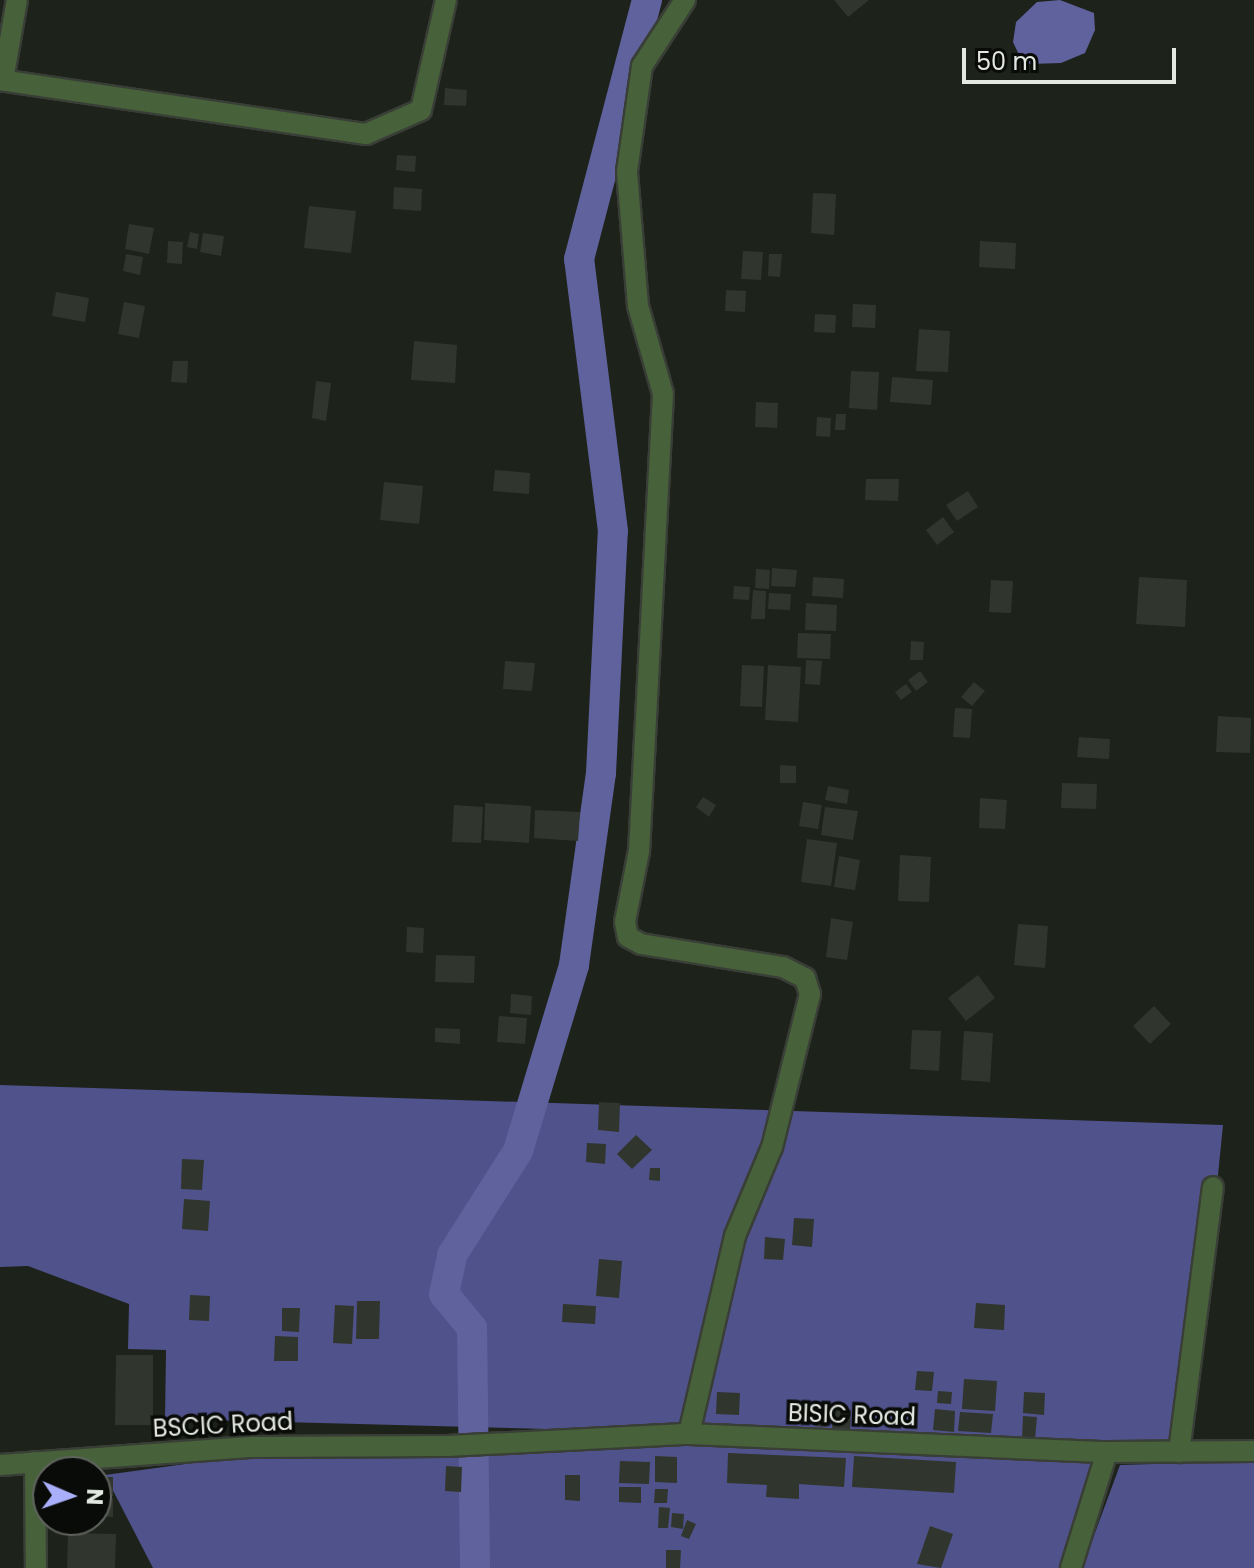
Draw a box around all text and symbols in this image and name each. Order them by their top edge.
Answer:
scale bar [966,32,1180,82]
text: 50 m [976,45,1037,78]
street label: BISIC Road [788,1398,916,1432]
street label: BSCIC Road [152,1407,294,1443]
north arrow [32,1456,112,1536]
text: N [79,1488,110,1506]

